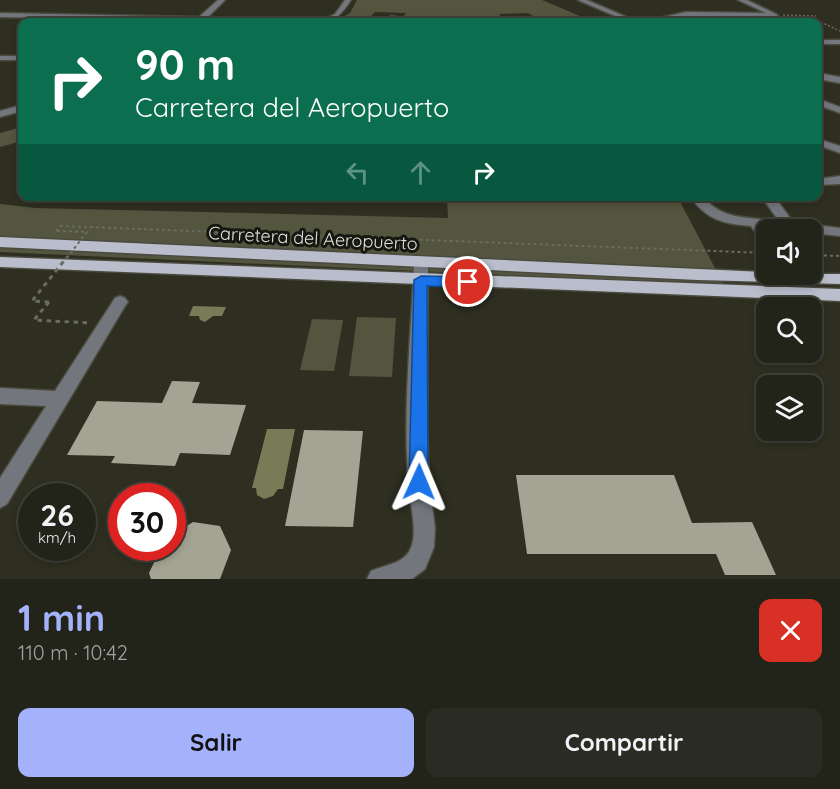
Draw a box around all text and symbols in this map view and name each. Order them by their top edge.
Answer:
text: 90 m [135,38,235,91]
icon: right [36,42,114,120]
text: Carretera del Aeropuerto [135,90,449,124]
icon: left [341,156,374,189]
icon: ahead [404,156,437,189]
icon: right [467,156,500,189]
map controls [756,219,822,441]
button: sound [756,219,822,285]
street label: Carretera del Aeropuerto [208,221,418,255]
pin [442,256,493,307]
icon: arrive [451,265,484,298]
button: search [756,297,822,363]
button: layers [756,375,822,441]
position arrow [387,450,451,514]
speed limit sign: 30 [108,483,186,561]
text: 26 [40,496,74,534]
text: km/h [38,528,76,547]
text: 1 min [18,595,105,640]
button: close [759,599,822,662]
text: 110 m · 10:42 [18,640,128,665]
button: Salir [18,708,414,777]
button: Compartir [426,708,822,777]

